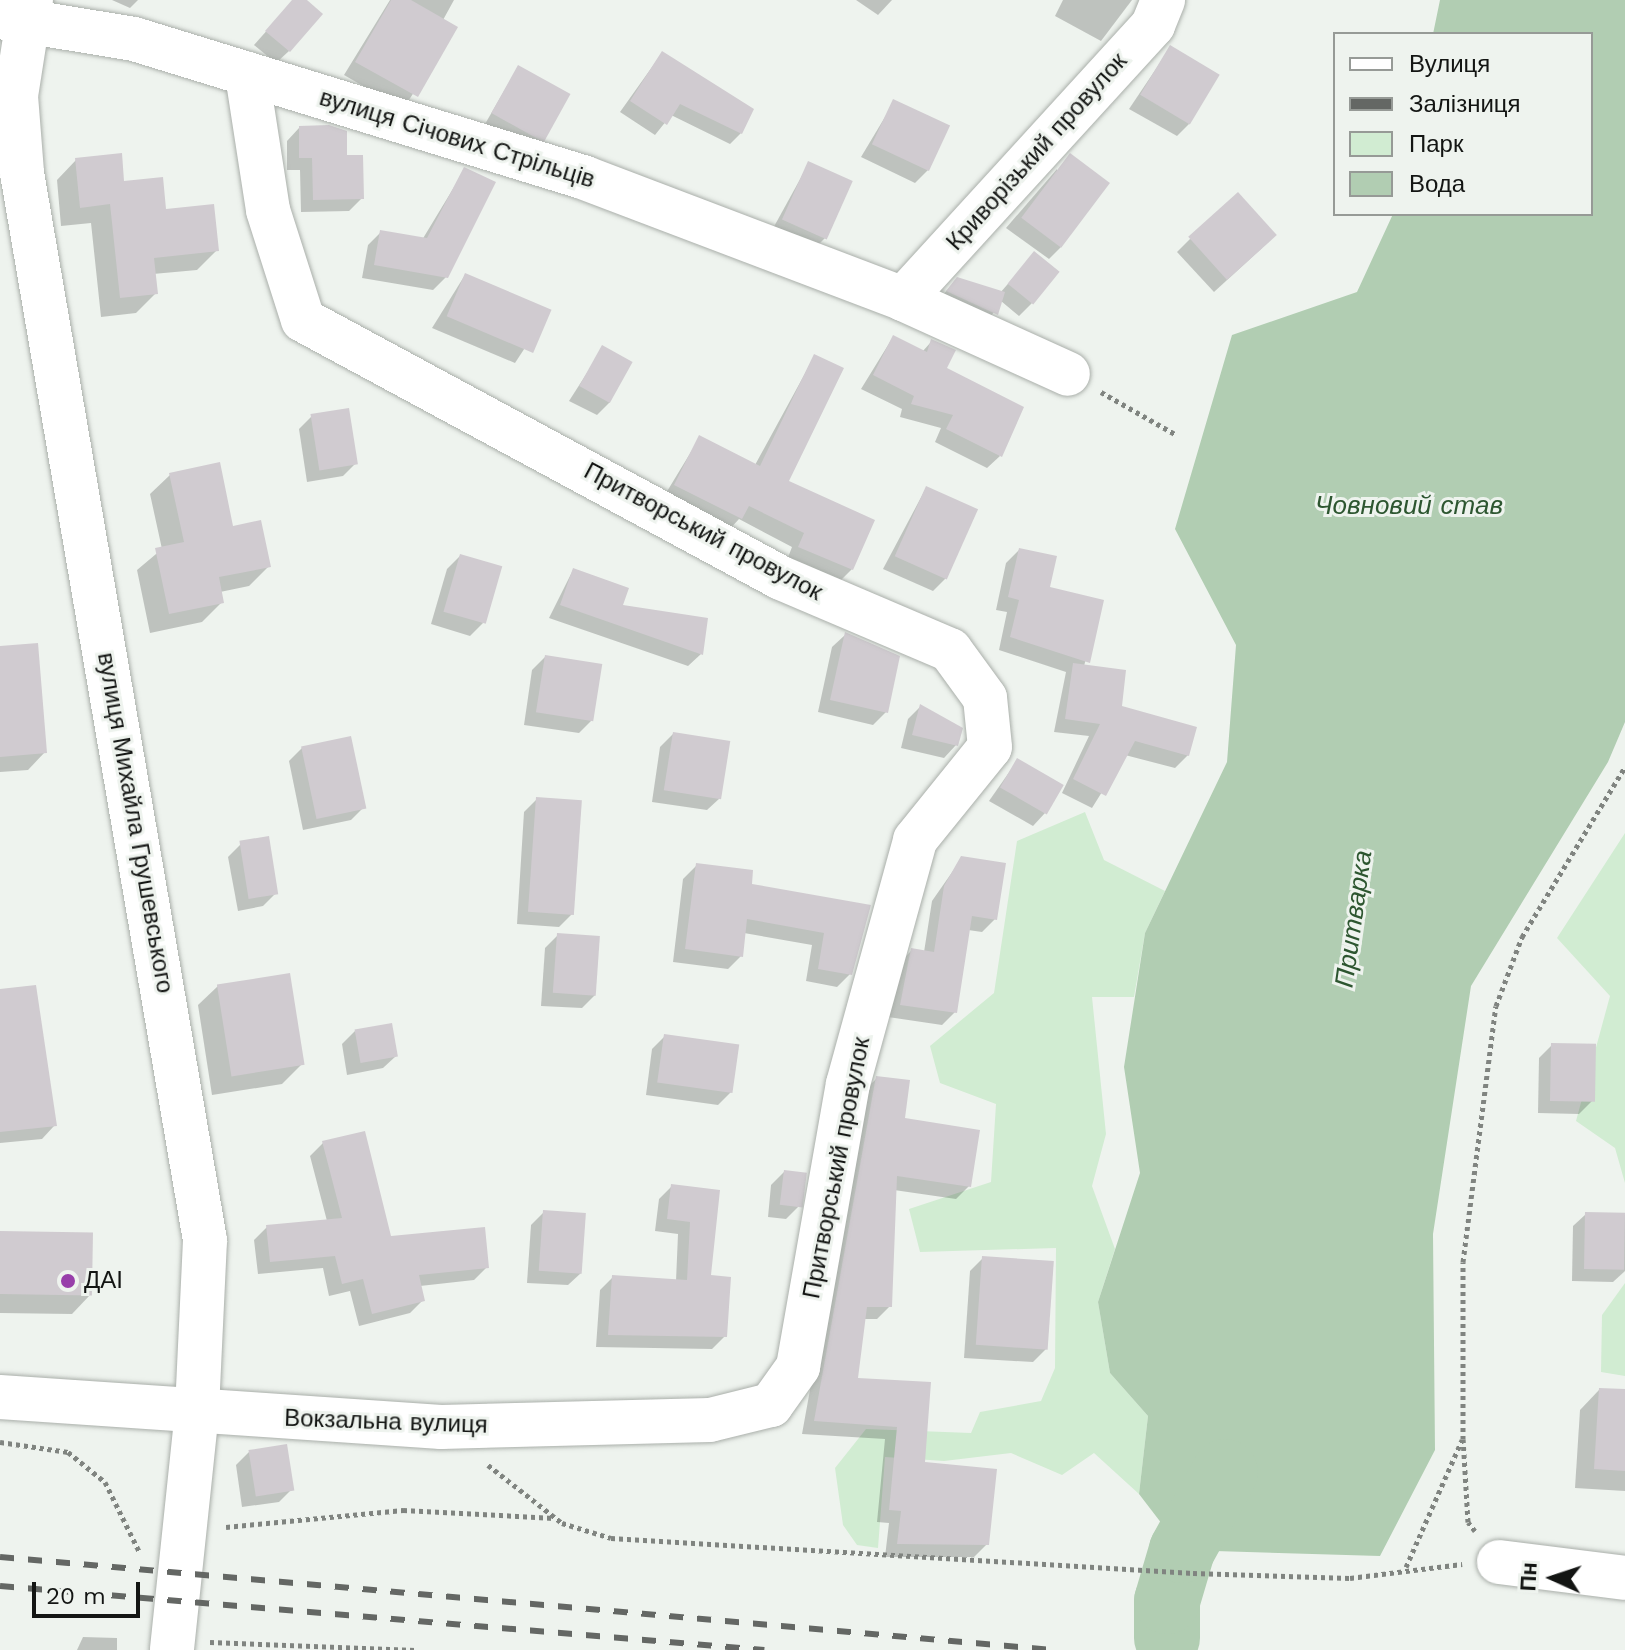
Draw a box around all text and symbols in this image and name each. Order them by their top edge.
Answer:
legend [1333,32,1593,216]
street label: Криворізький провулок [941,47,1133,257]
text: Вулиця [1409,50,1490,78]
street label: вулиця Січових Стрільців [316,83,598,195]
text: Залізниця [1409,90,1521,118]
text: Парк [1409,130,1463,158]
text: Вода [1409,170,1465,198]
street label: Притворський провулок [579,457,827,607]
water label: Човновий став [1315,490,1503,522]
street label: вулиця Михайла Грушевського [91,650,179,996]
water label: Притварка [1329,848,1379,990]
street label: Притворський провулок [798,1035,876,1301]
place label: ДАІ [84,1267,123,1295]
marker: ДАІ [59,1272,77,1290]
street label: Вокзальна вулиця [284,1404,488,1440]
north arrow [1513,1538,1593,1618]
text: Пн [1515,1562,1542,1592]
scale bar [36,1566,144,1616]
text: 20 m [46,1582,106,1610]

